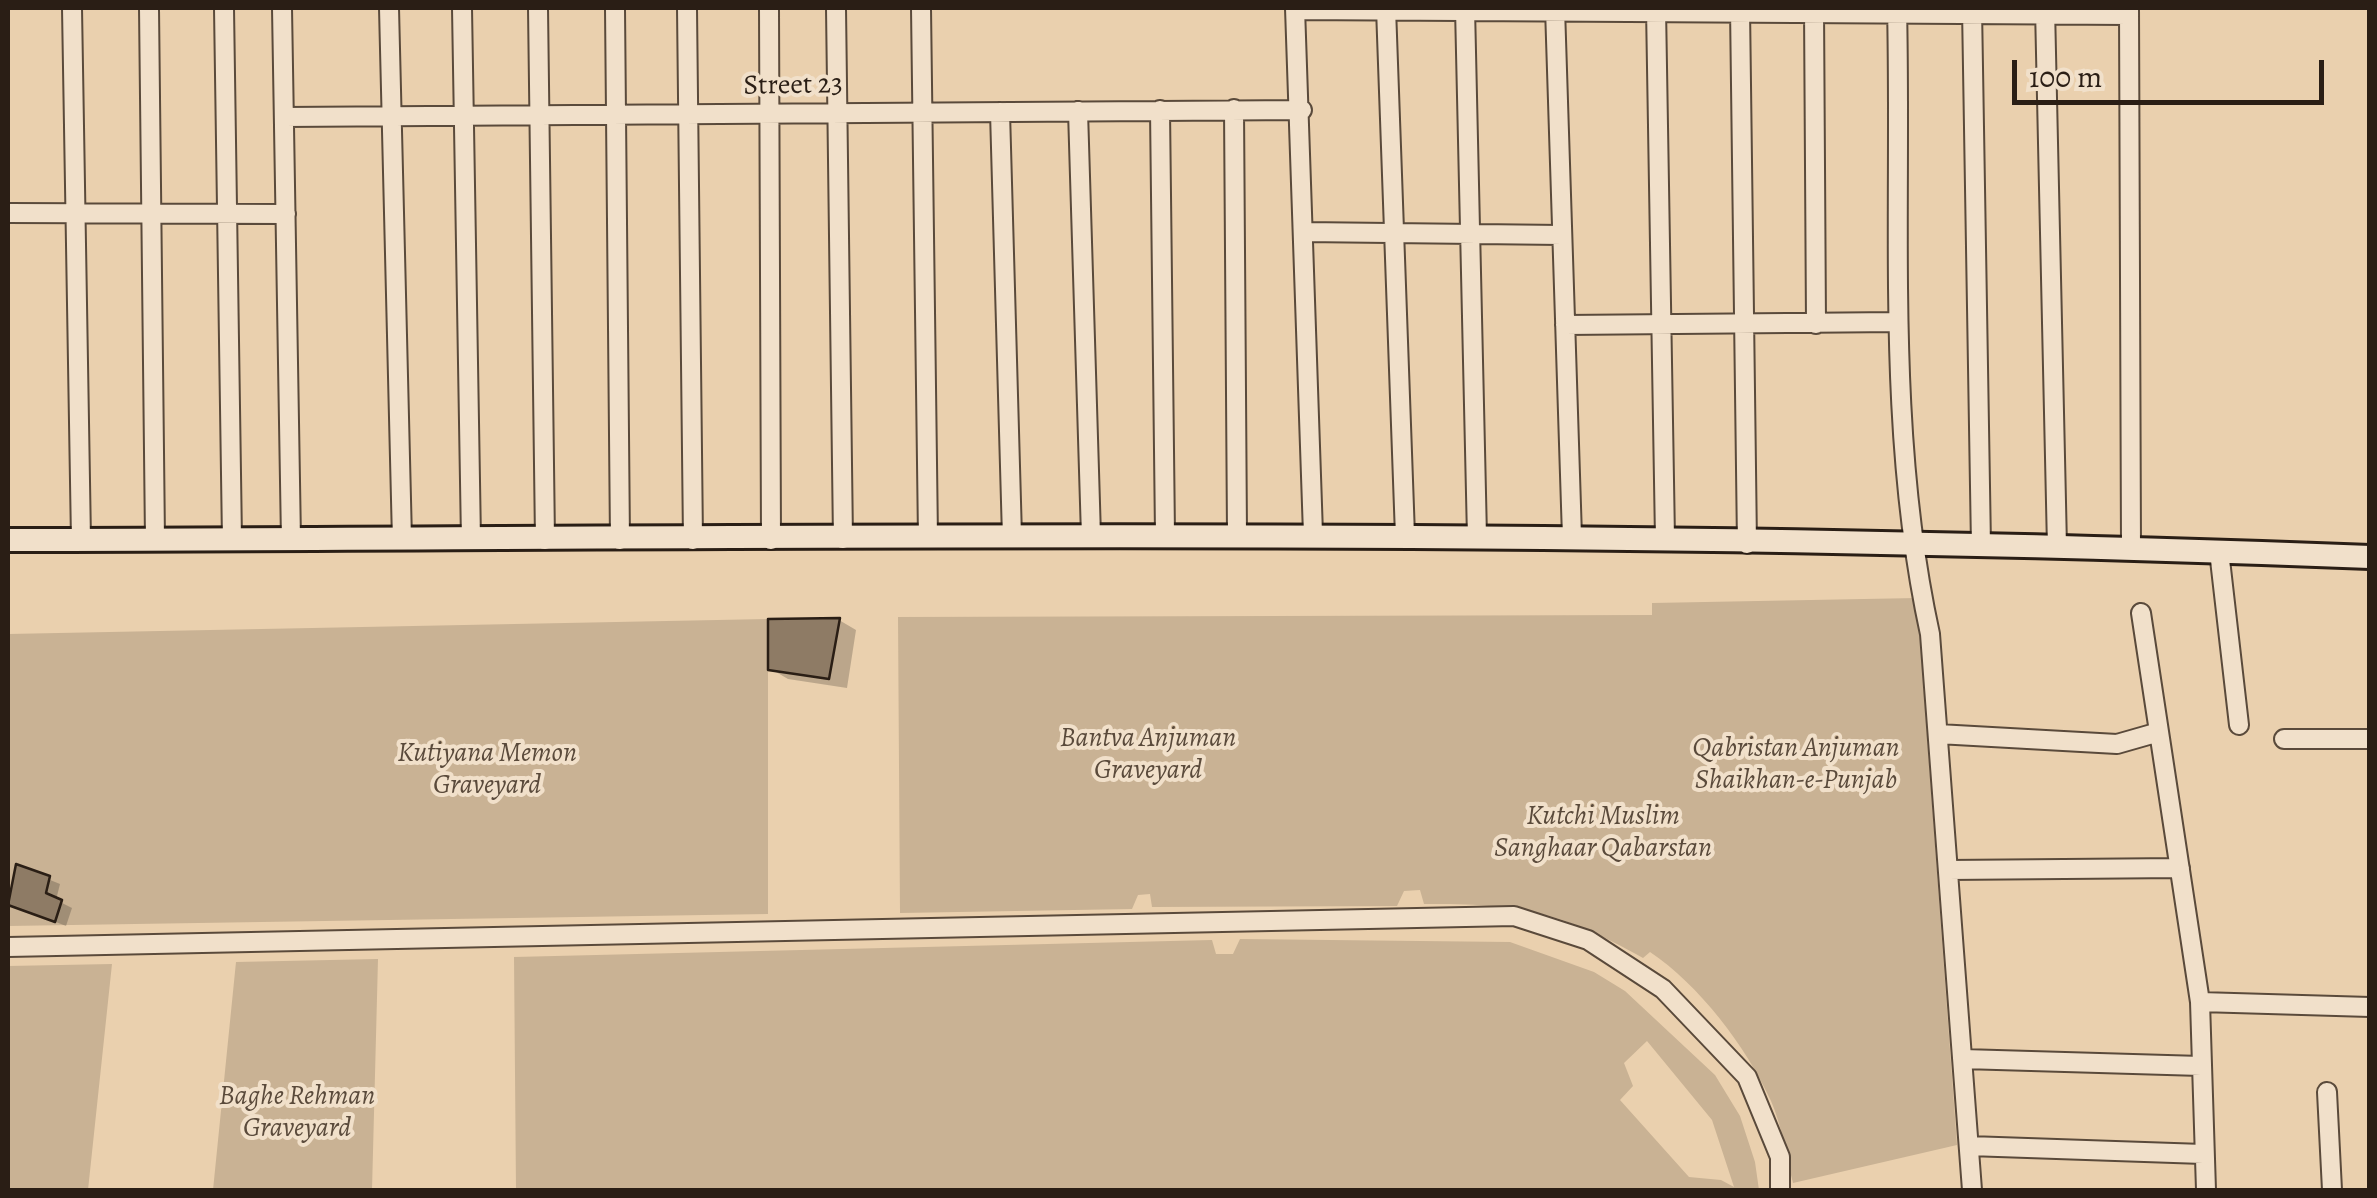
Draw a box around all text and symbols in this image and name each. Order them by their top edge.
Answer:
scale bar [2017,40,2330,102]
text: 100 m [2029,57,2102,97]
street label: Street 23 [743,68,843,104]
park label: Bantva Anjuman Graveyard [1060,722,1236,788]
park label: Qabristan Anjuman Shaikhan-e-Punjab [1693,732,1899,798]
park label: Kutiyana Memon Graveyard [397,737,577,803]
park label: Kutchi Muslim Sanghaar Qabarstan [1494,800,1712,866]
park label: Baghe Rehman Graveyard [219,1080,375,1146]

